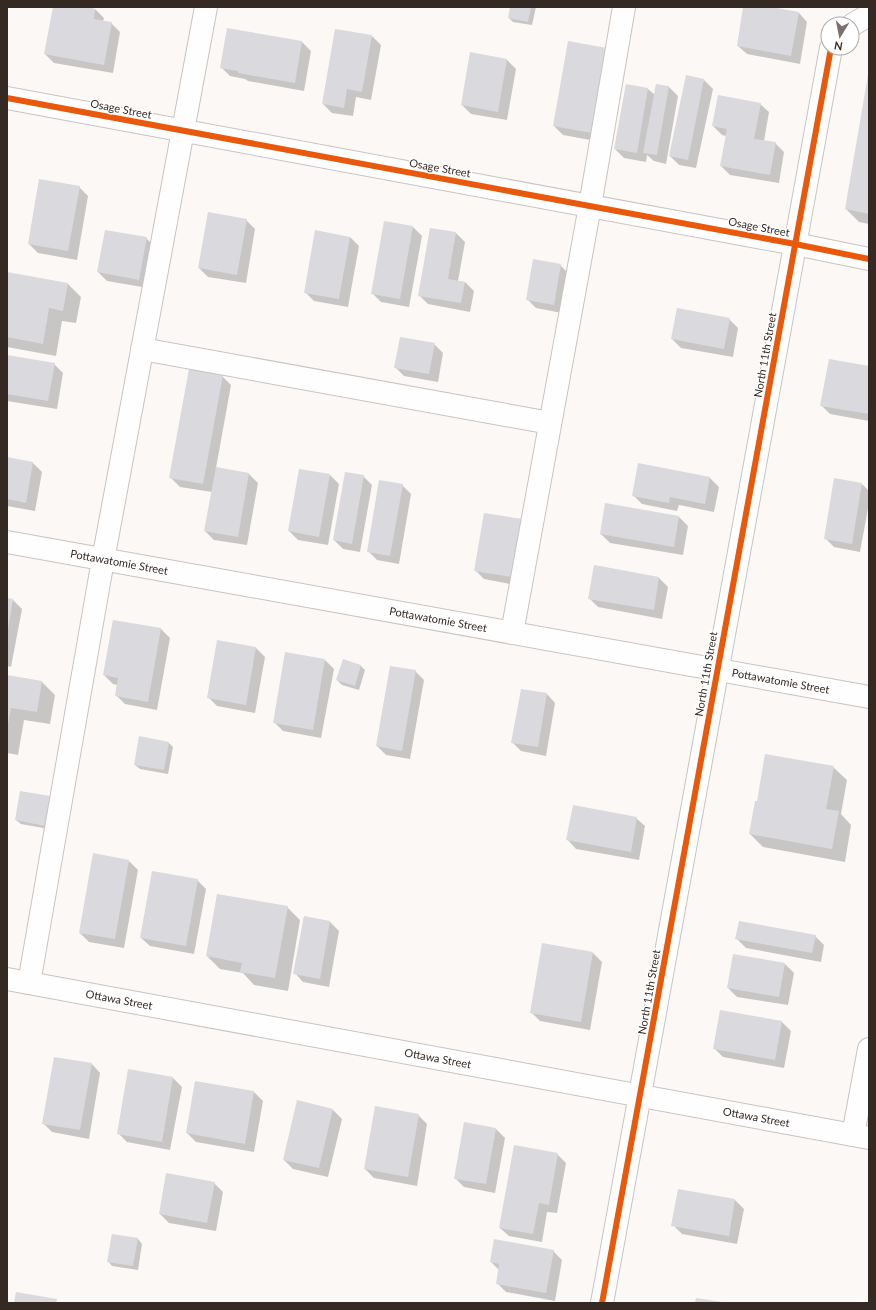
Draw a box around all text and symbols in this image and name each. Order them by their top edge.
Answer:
north arrow [820,16,860,56]
text: N [833,39,843,53]
street label: Osage Street [89,96,153,121]
street label: Osage Street [408,156,472,179]
street label: Osage Street [727,214,791,239]
street label: North 11th Street [751,311,778,398]
street label: Pottawatomie Street [69,547,169,577]
street label: Pottawatomie Street [388,604,488,634]
street label: North 11th Street [692,630,719,717]
street label: Pottawatomie Street [731,665,831,696]
street label: North 11th Street [635,948,662,1035]
street label: Ottawa Street [85,987,154,1012]
street label: Ottawa Street [403,1045,472,1070]
street label: Ottawa Street [722,1104,791,1129]

